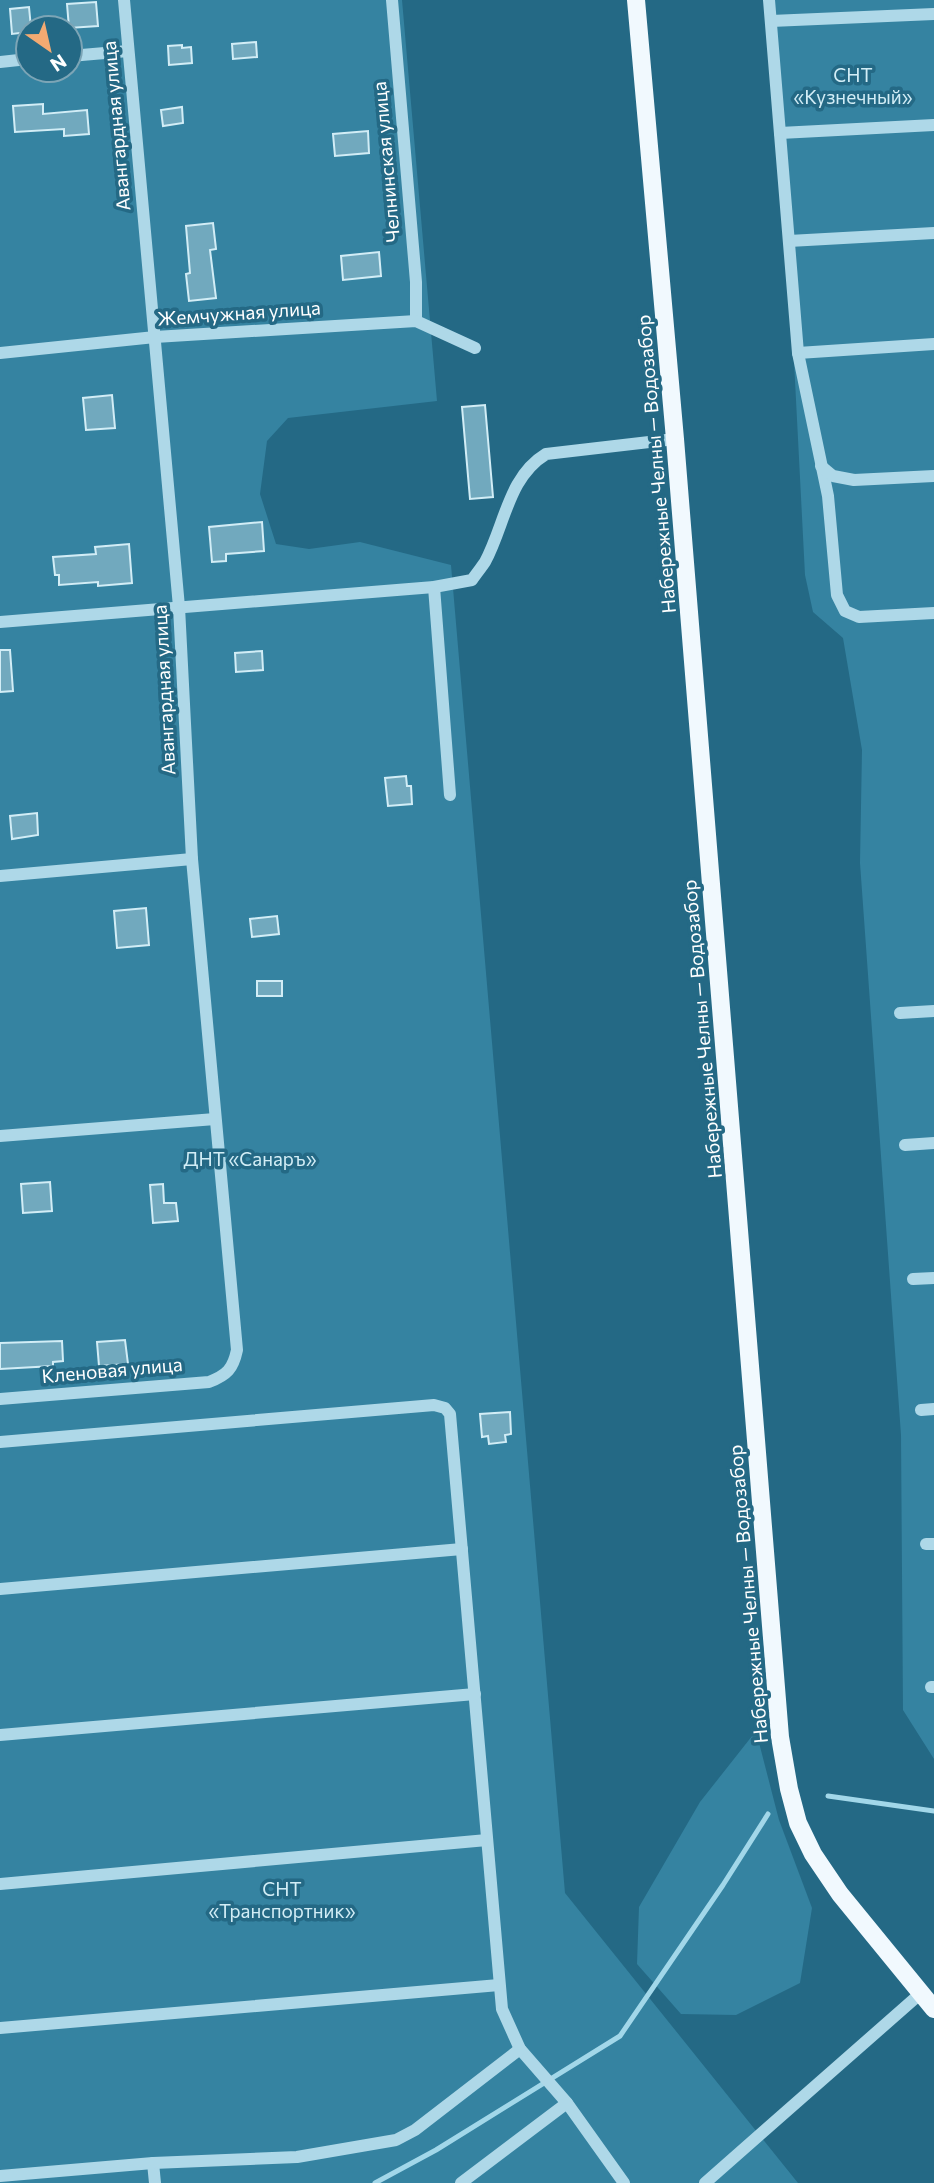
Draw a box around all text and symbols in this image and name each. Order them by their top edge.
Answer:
north arrow [14,14,84,84]
street label: Авангардная улица [97,40,134,212]
text: N [46,50,71,77]
park label: СНТ «Кузнечный» [793,63,913,108]
street label: Челнинская улица [367,81,404,243]
street label: Жемчужная улица [157,295,321,330]
street label: Набережные Челны — Водозабор [631,314,680,614]
street label: Авангардная улица [148,604,179,776]
street label: Набережные Челны — Водозабор [677,879,726,1179]
park label: ДНТ «Санаръ» [184,1147,317,1170]
street label: Кленовая улица [40,1352,183,1387]
street label: Набережные Челны — Водозабор [723,1444,772,1744]
park label: СНТ «Транспортник» [209,1877,356,1922]

